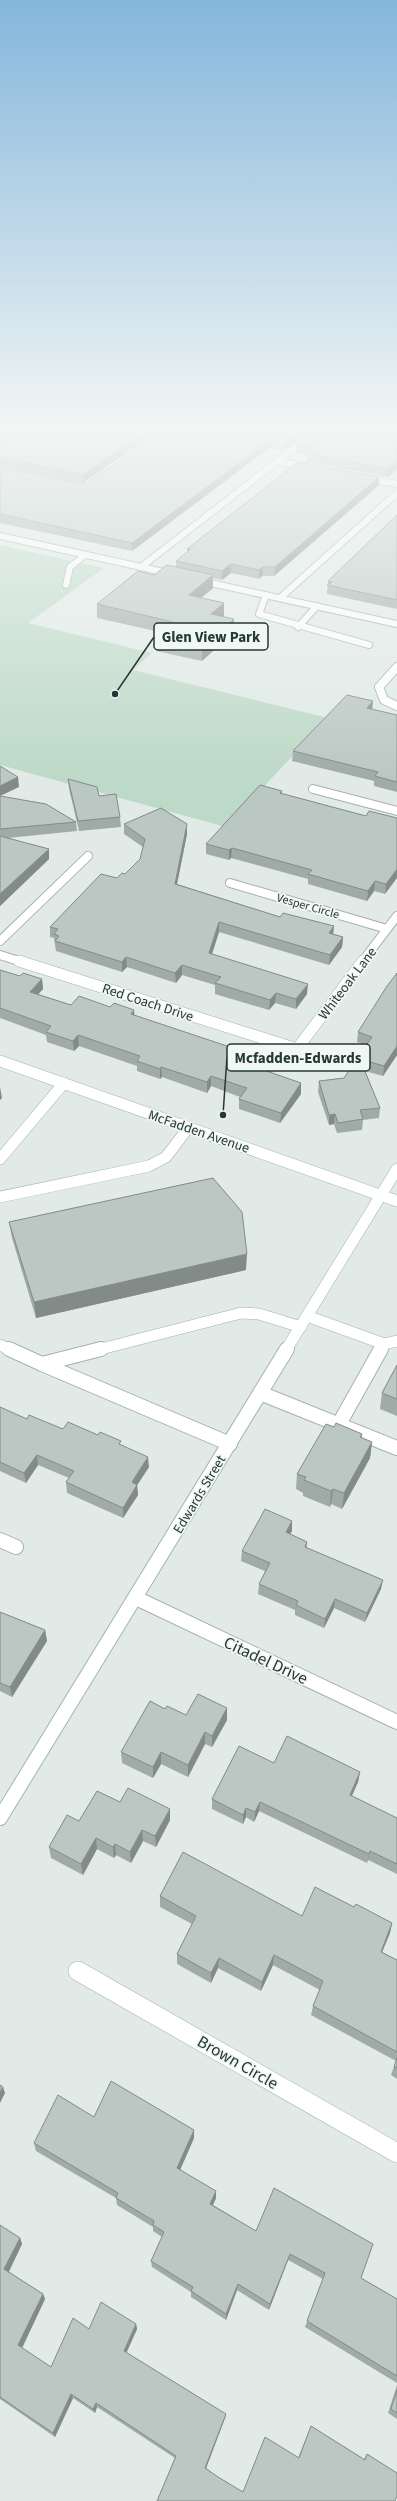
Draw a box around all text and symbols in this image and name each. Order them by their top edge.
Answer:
callout: Glen View Park [154,623,268,650]
text: Glen View Park [162,627,261,648]
street label: Vesper Circle [275,889,341,924]
street label: Whiteoak Lane [314,943,382,1024]
street label: Red Coach Drive [99,979,196,1027]
callout: Mcfadden-Edwards [227,1044,370,1071]
text: Mcfadden-Edwards [235,1048,362,1069]
street label: McFadden Avenue [145,1105,252,1159]
street label: Edwards Street [169,1451,231,1537]
street label: Citadel Drive [220,1631,312,1691]
street label: Brown Circle [193,2030,282,2096]

